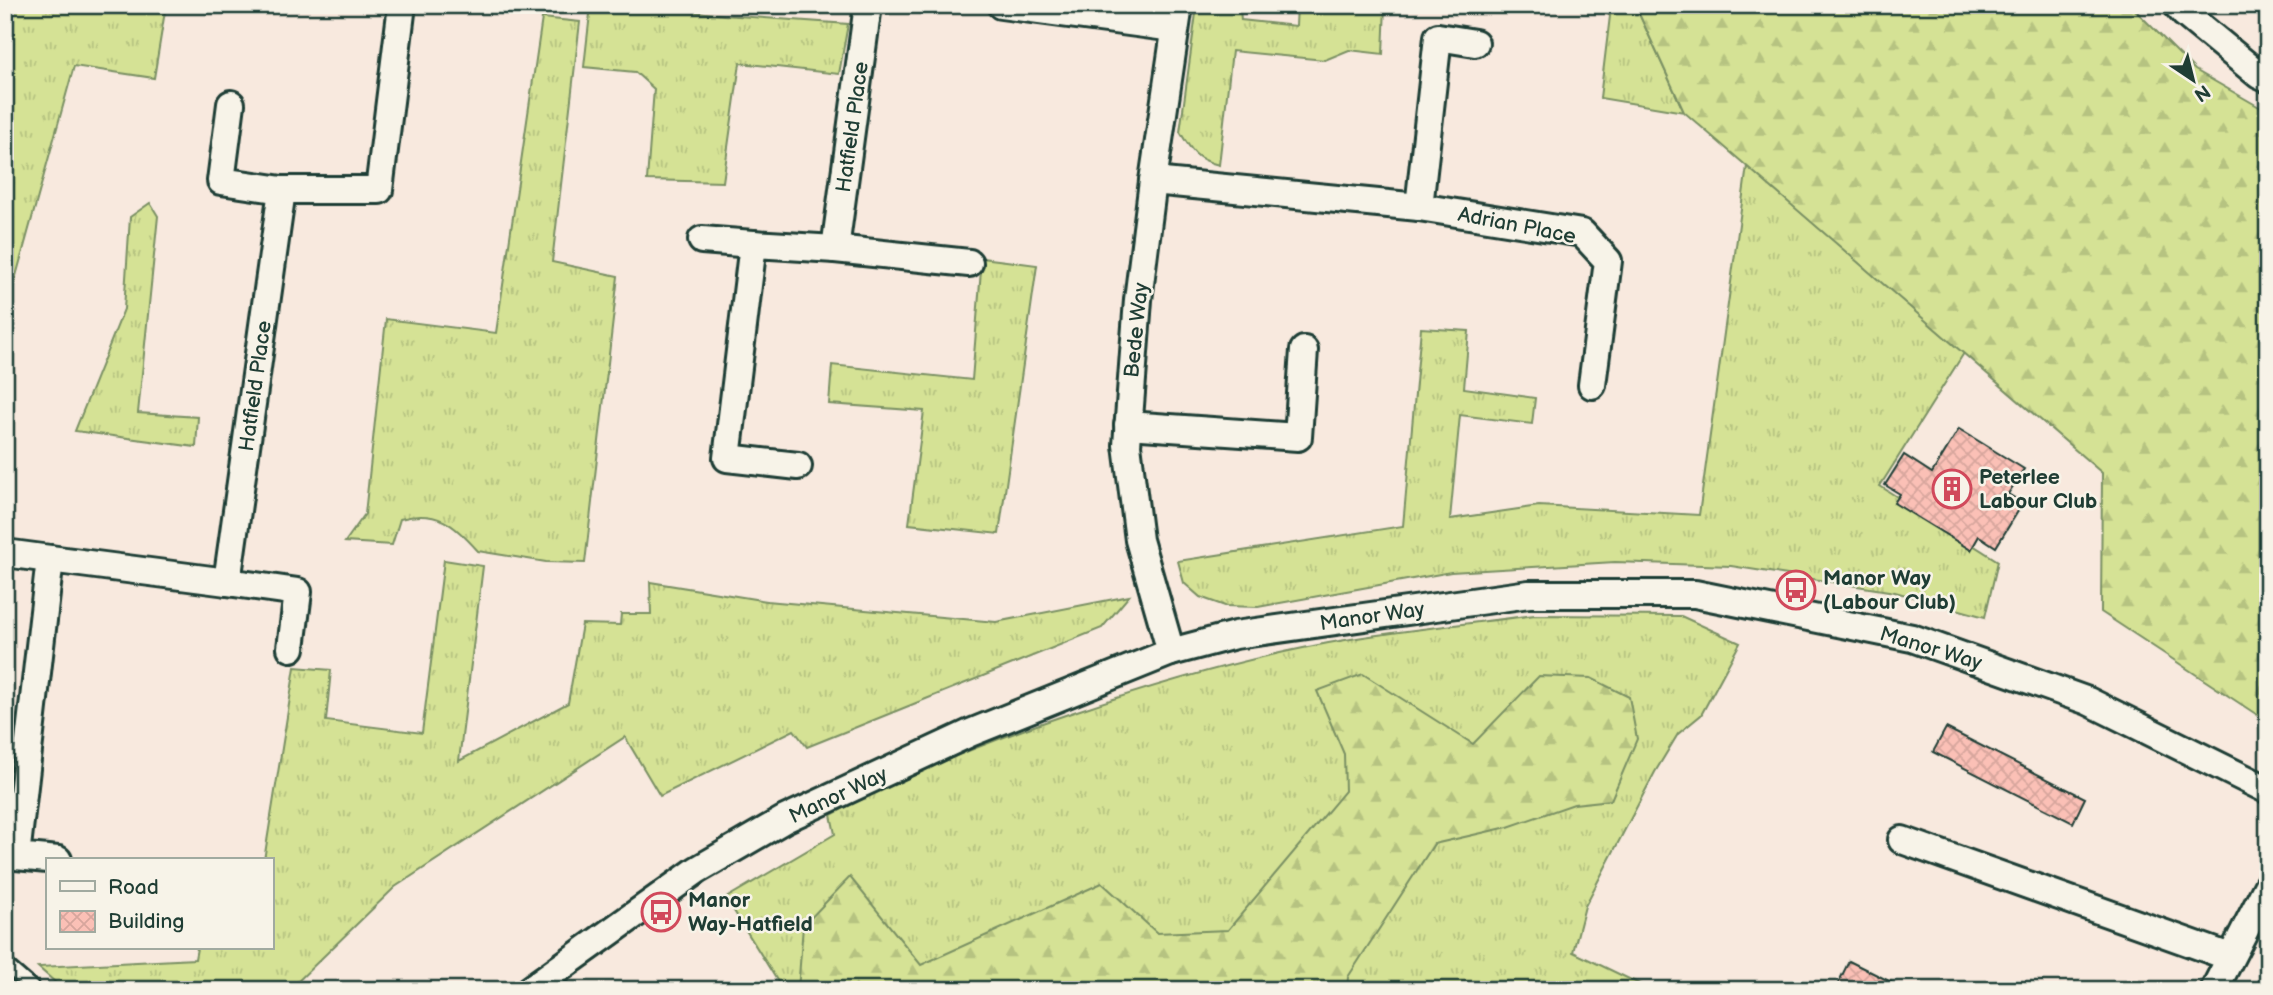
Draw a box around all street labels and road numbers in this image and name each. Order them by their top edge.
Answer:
street label: Hatfield Place [831,60,874,194]
street label: Adrian Place [1456,202,1578,249]
street label: Bede Way [1119,281,1154,379]
street label: Hatfield Place [234,319,277,453]
street label: Manor Way [1318,597,1427,636]
street label: Manor Way [1877,621,1985,676]
street label: Manor Way [785,762,892,829]

